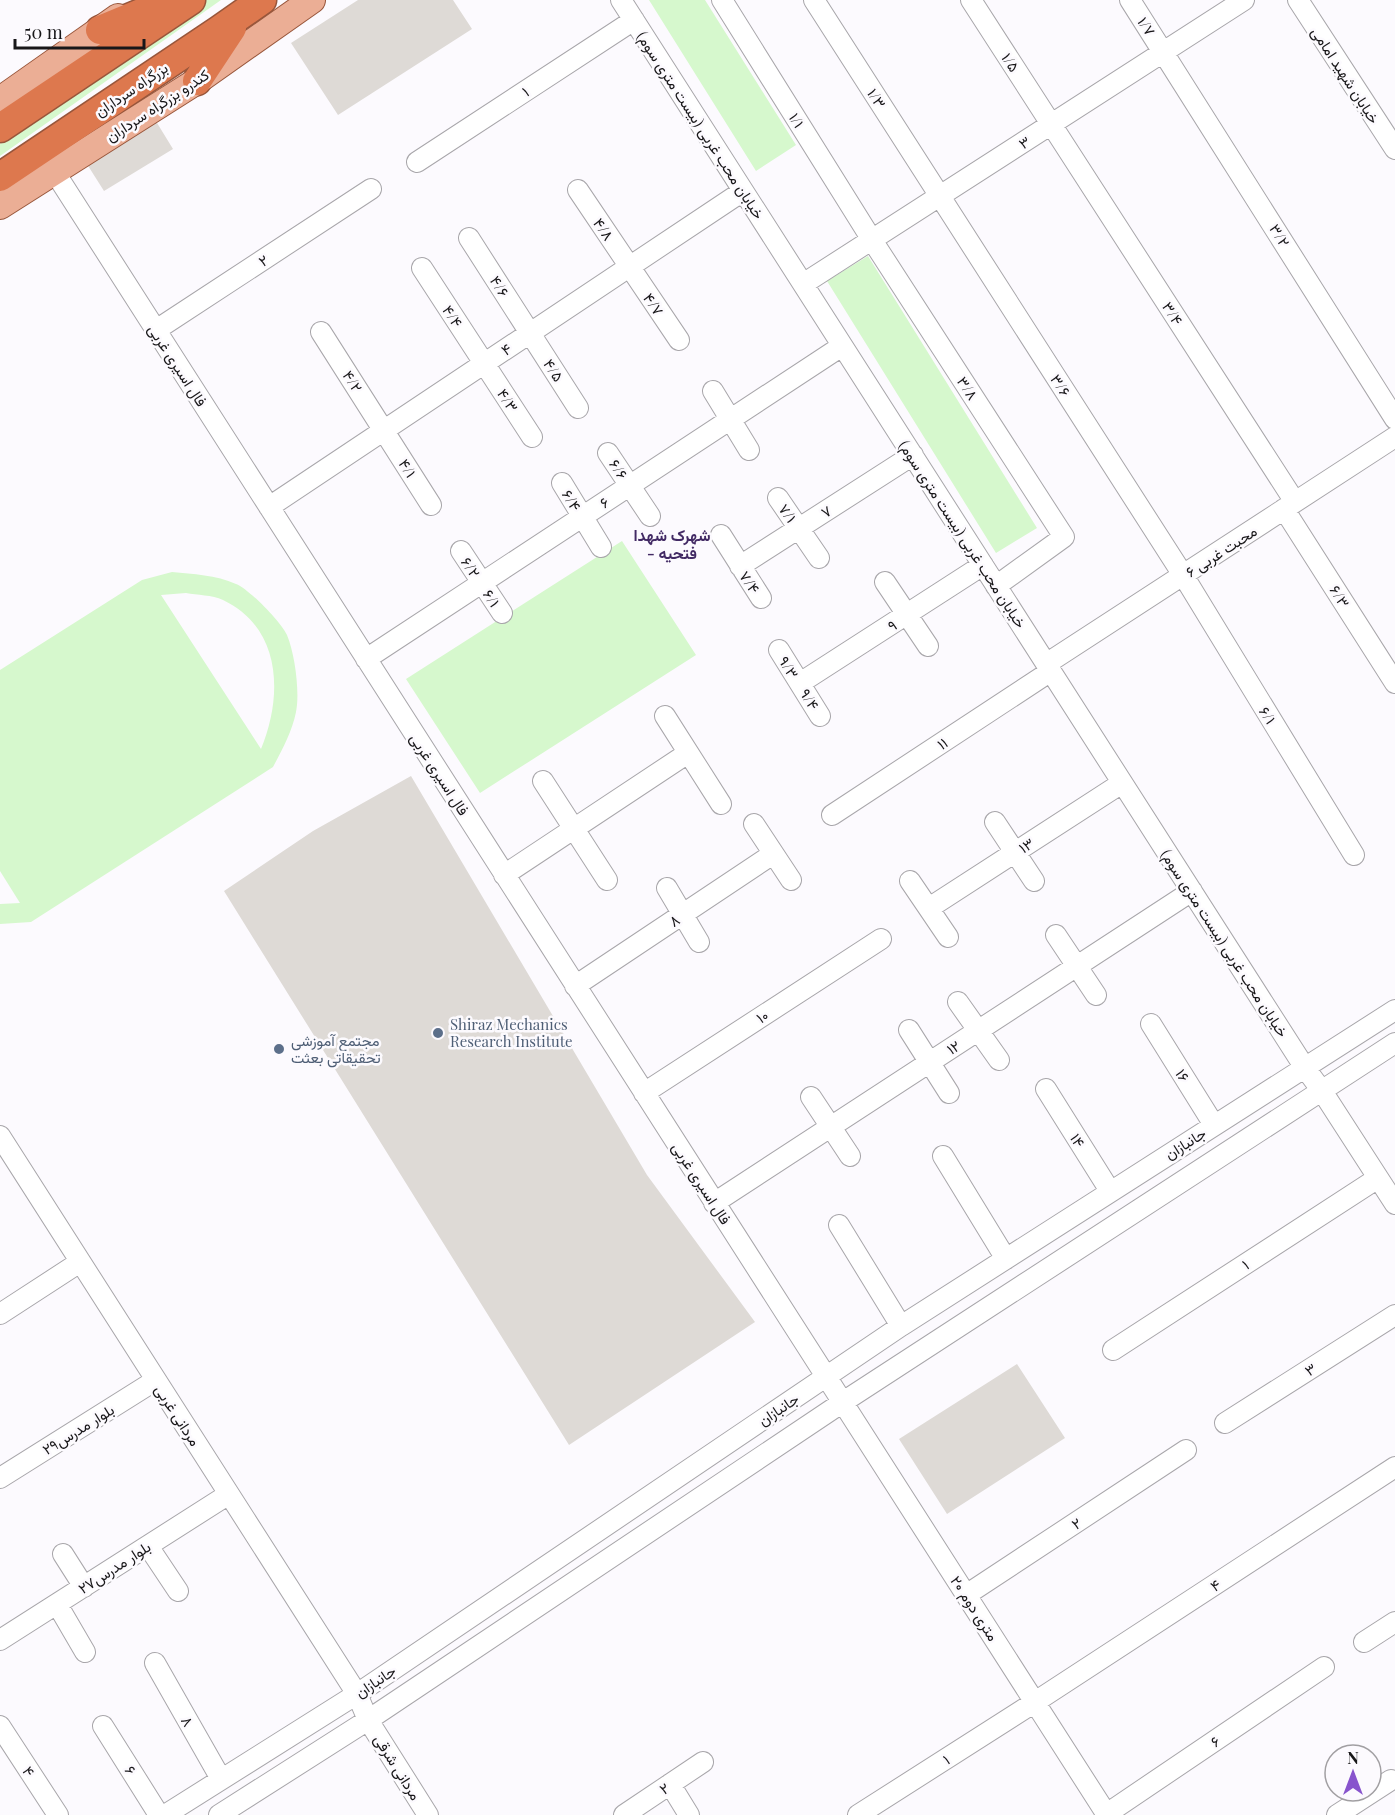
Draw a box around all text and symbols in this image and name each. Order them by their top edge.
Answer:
scale bar [15,12,144,50]
street label: ۱/۷ [1134,13,1161,39]
text: 50 m [24,20,63,44]
street label: خیابان شهید امامی [1306,23,1385,128]
street label: خیابان محب غربی (بیست متری سوم) [632,27,769,223]
street label: ۱/۵ [998,49,1025,75]
street label: بزرگراه سرداران [90,57,172,121]
street label: کندرو بزرگراه سرداران [102,64,213,146]
street label: ۱ [518,81,532,101]
street label: ۱/۳ [863,84,891,112]
street label: ۱/۱ [785,109,809,131]
street label: ۳ [1014,131,1034,153]
street label: ۴/۸ [589,214,619,244]
street label: ۳/۲ [1265,220,1295,250]
street label: ۲ [254,249,272,271]
street label: ۴/۶ [486,272,514,300]
street label: ۴/۷ [639,289,669,319]
street label: ۳/۴ [1158,297,1188,329]
street label: ۴/۴ [438,301,468,331]
street label: فال اسیری غربی [143,320,212,411]
street label: ۴ [497,338,515,360]
street label: ۴/۵ [539,355,569,385]
street label: ۴/۲ [339,366,367,396]
street label: ۳/۶ [1046,370,1076,400]
street label: ۳/۸ [953,372,983,404]
street label: ۴/۳ [493,384,523,416]
street label: خیابان محب غربی (بیست متری سوم) [894,436,1031,632]
street label: ۴/۱ [395,455,421,481]
street label: ۶/۶ [605,455,633,483]
street label: ۶/۴ [558,486,586,515]
street label: ۶ [595,492,613,512]
street label: ۷/۱ [774,500,802,526]
street label: ۷ [817,500,835,522]
street label: محبت غربی ۶ [1182,521,1261,582]
district label: شهرک شهدا - فتحیه [633,524,711,563]
street label: ۶/۲ [457,553,485,581]
street label: ۷/۴ [735,567,765,597]
street label: ۶/۳ [1325,581,1355,611]
street label: ۶/۱ [479,585,505,611]
street label: ۹ [884,615,900,635]
street label: ۹/۳ [775,652,804,682]
street label: ۹/۴ [796,685,824,714]
street label: ۶/۱ [1255,702,1281,728]
street label: فال اسیری غربی [405,729,474,820]
street label: ۱۱ [933,732,951,754]
street label: ۱۳ [1015,833,1038,857]
street label: خیابان محب غربی (بیست متری سوم) [1156,845,1293,1041]
street label: ۸ [665,909,683,931]
street label: ۱۰ [752,1005,772,1027]
place label: Shiraz Mechanics Research Institute [450,1014,573,1051]
marker: Shiraz Mechanics Research Institute [431,1026,445,1040]
place label: مجتمع آموزشی تحقیقاتی بعثت [291,1030,381,1068]
street label: ۱۲ [942,1035,964,1059]
marker: مجتمع آموزشی تحقیقاتی بعثت [272,1042,286,1056]
street label: ۱۶ [1171,1065,1195,1085]
street label: جانبازان [1161,1123,1209,1163]
street label: ۱۴ [1066,1129,1090,1151]
street label: فال اسیری غربی [667,1138,736,1229]
street label: ۱ [1238,1254,1252,1274]
street label: ۳ [1300,1358,1320,1380]
street label: مردانی غربی [150,1380,205,1450]
street label: جانبازان [754,1388,802,1430]
street label: ۲۹بلوار مدرس [38,1399,118,1460]
street label: ۲ [1067,1512,1085,1534]
street label: بلوار مدرس۲۷ [74,1536,155,1599]
street label: ۲۰ متری دوم [946,1571,1004,1645]
street label: ۴ [1206,1574,1224,1596]
street label: جانبازان [351,1660,399,1702]
street label: ۸ [177,1712,199,1730]
street label: مردانی شرقی [369,1730,426,1804]
street label: ۶ [1206,1731,1224,1751]
north arrow [1323,1743,1383,1803]
text: N [1347,1747,1359,1768]
street label: ۱ [939,1749,953,1769]
street label: ۴ [18,1762,40,1780]
street label: ۶ [121,1762,141,1778]
street label: ۲ [655,1777,673,1798]

